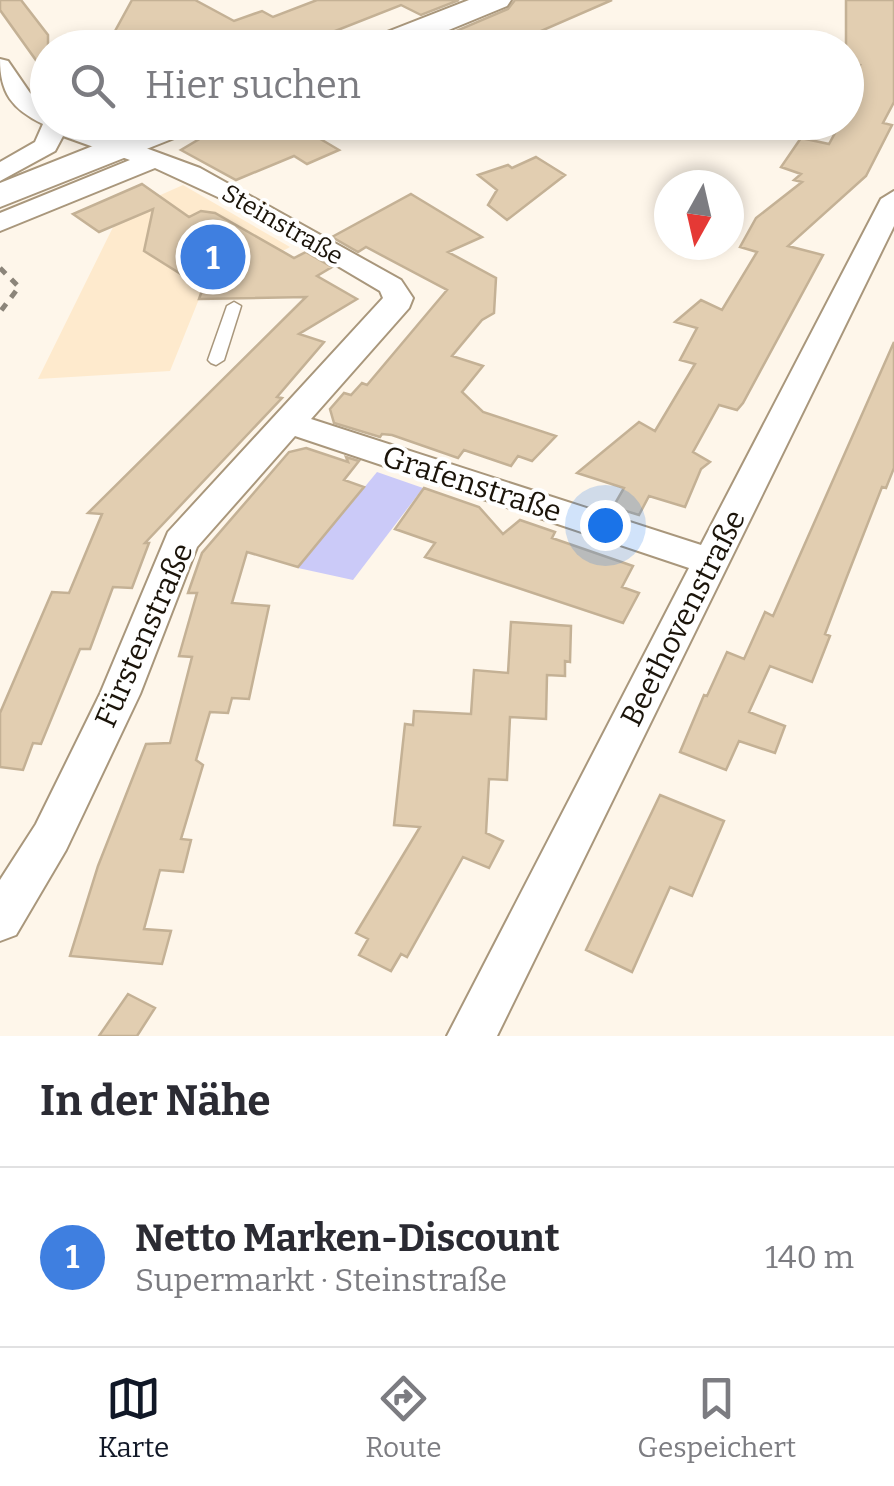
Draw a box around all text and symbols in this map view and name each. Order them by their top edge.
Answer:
search box [30,30,864,140]
icon: search [65,58,120,113]
text: Hier suchen [145,62,361,108]
north arrow [654,170,744,260]
street label: Steinstraße [217,178,348,272]
pin: 1 [180,220,246,294]
street label: Grafenstraße [378,438,566,530]
your location [580,500,631,551]
street label: Beethovenstraße [613,504,753,732]
street label: Fürstenstraße [87,537,201,733]
text: In der Nähe [40,1076,271,1126]
text: Netto Marken-Discount [135,1215,560,1261]
text: 1 [66,1238,79,1276]
text: 140 m [765,1238,854,1276]
text: Supermarkt · Steinstraße [135,1261,507,1299]
tab: Karte [98,1371,169,1464]
tab: Route [365,1371,442,1464]
tab: Gespeichert [637,1371,796,1464]

